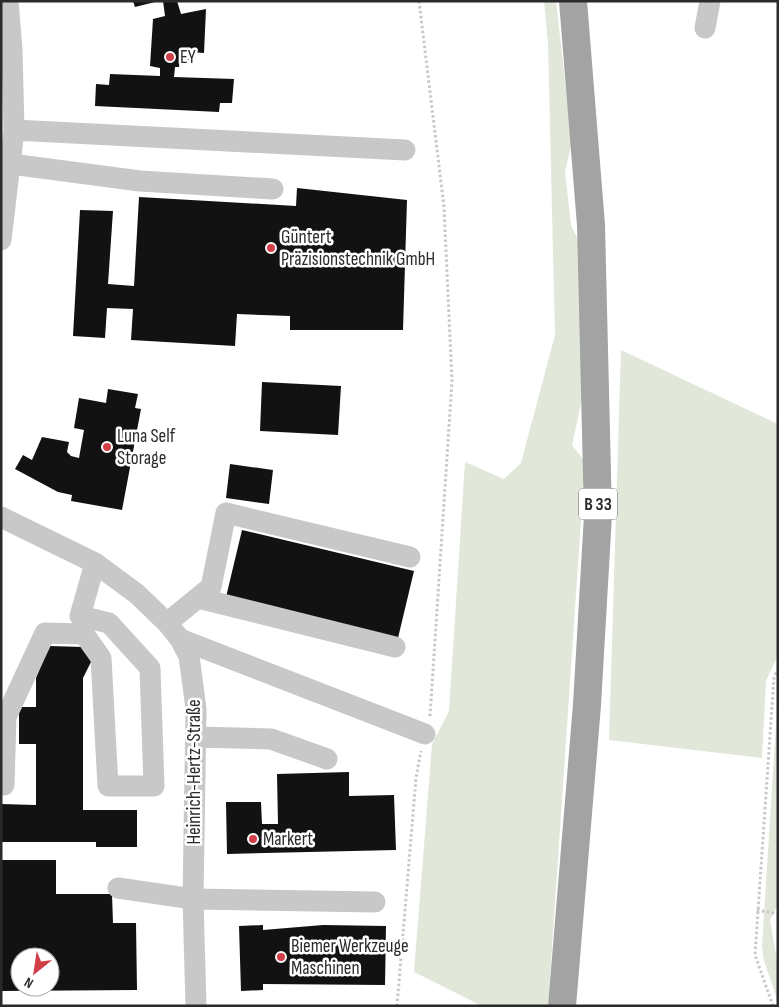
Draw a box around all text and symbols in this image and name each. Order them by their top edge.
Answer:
place label: EY [180,46,196,69]
marker: EY [164,51,176,63]
place label: Güntert Präzisionstechnik GmbH [281,226,435,271]
marker: Güntert Präzisionstechnik GmbH [265,242,277,254]
place label: Luna Self Storage [117,425,176,470]
marker: Luna Self Storage [101,441,113,453]
road number: B 33 [579,488,617,520]
street label: Heinrich-Hertz-Straße [183,699,206,845]
place label: Markert [263,828,313,851]
marker: Markert [247,833,259,845]
place label: Biemer Werkzeuge Maschinen [291,935,409,980]
north arrow [10,947,60,997]
marker: Biemer Werkzeuge Maschinen [275,951,287,963]
text: N [21,974,36,992]

